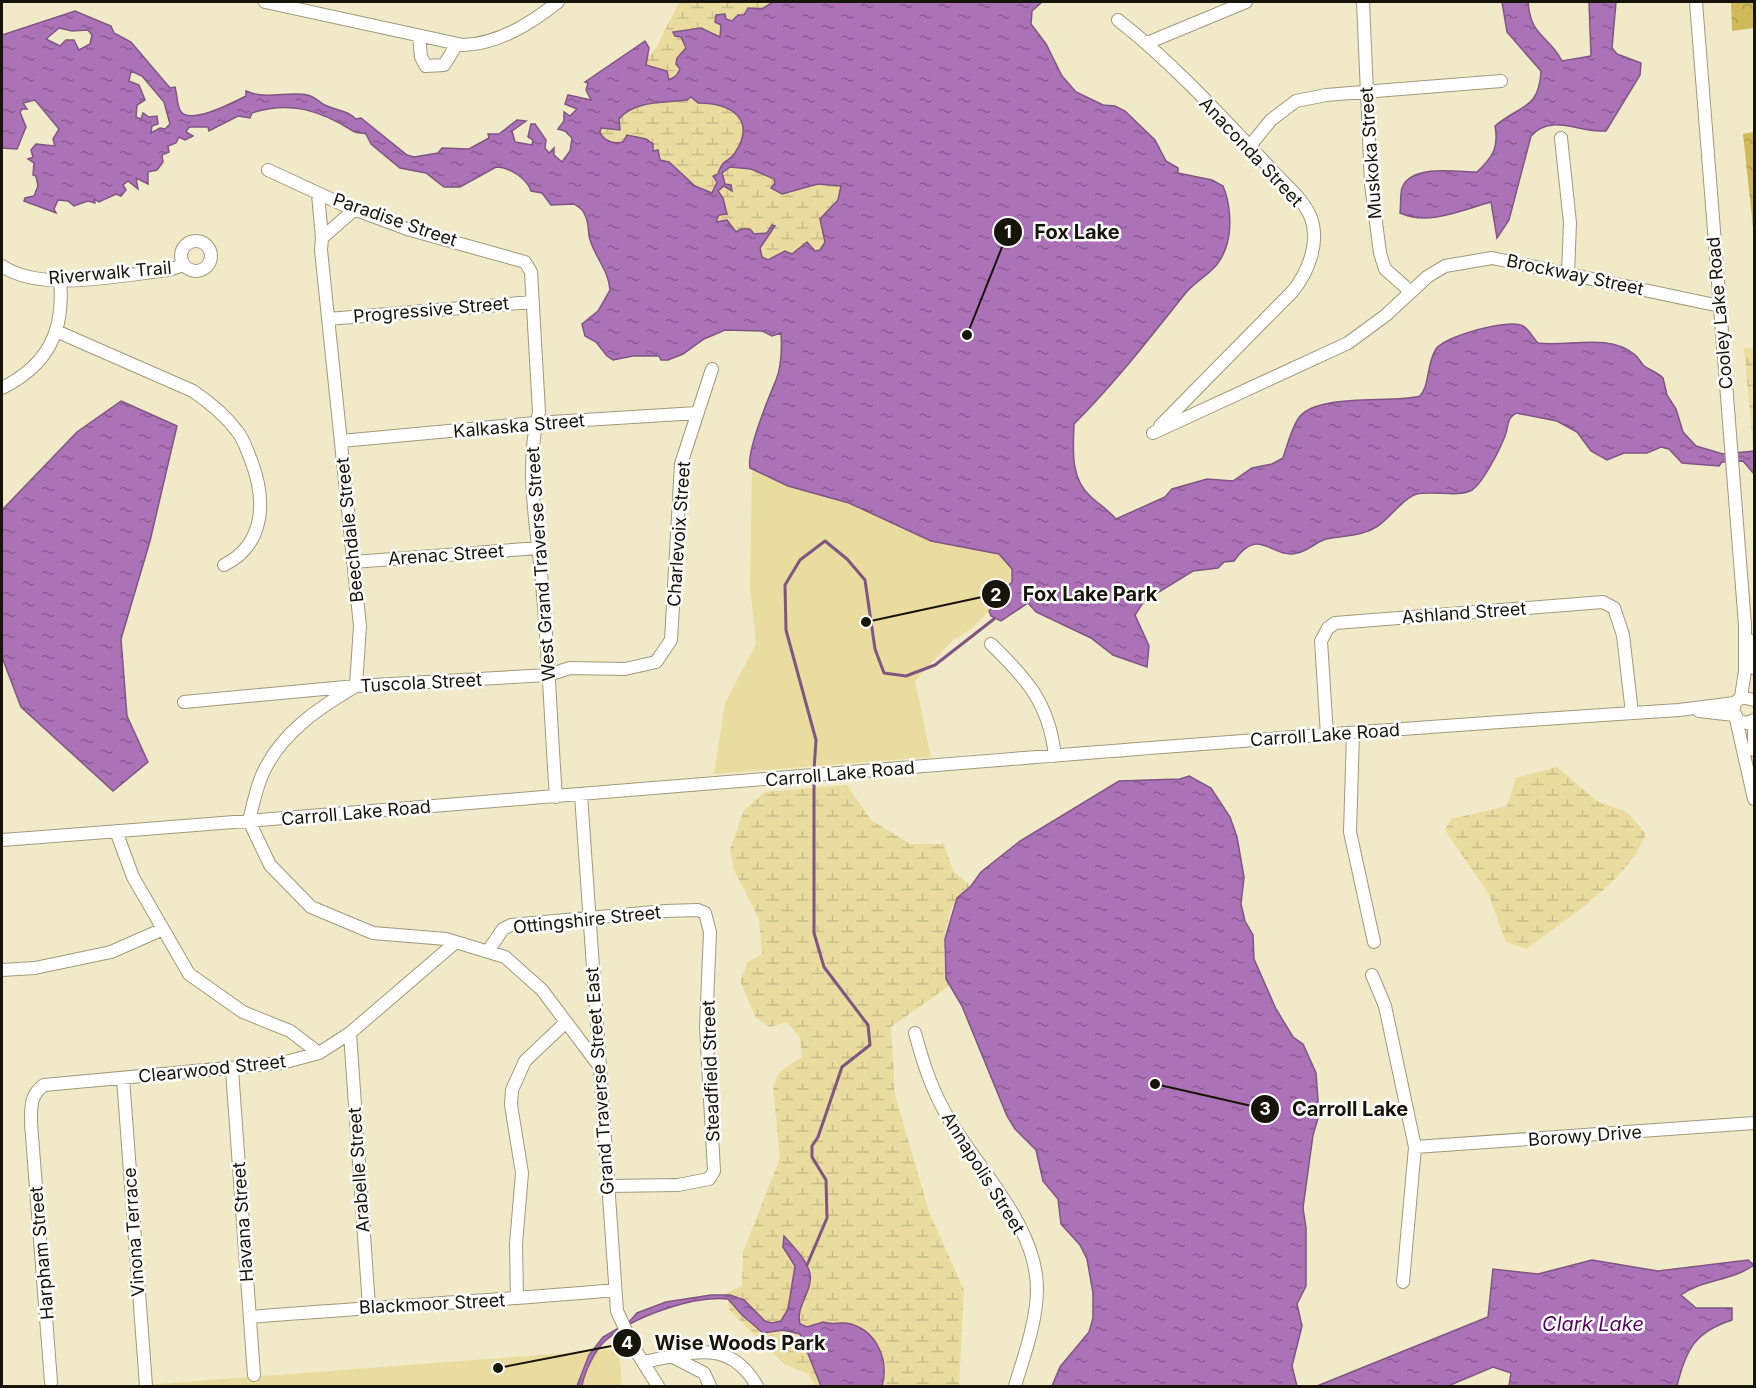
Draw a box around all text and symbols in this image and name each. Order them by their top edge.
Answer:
street label: Muskoka Street [1355,86,1386,220]
street label: Anaconda Street [1195,93,1307,211]
street label: Paradise Street [330,188,460,251]
callout: Fox Lake [993,213,1132,251]
text: Fox Lake [1034,220,1120,244]
text: 1 [1004,221,1012,242]
street label: Cooley Lake Road [1702,236,1737,390]
street label: Brockway Street [1505,250,1646,299]
street label: Riverwalk Trail [48,257,172,288]
street label: Progressive Street [352,292,510,327]
street label: Kalkaska Street [452,409,586,442]
street label: West Grand Traverse Street [522,446,559,682]
street label: Beechdale Street [331,456,368,604]
street label: Charlevoix Street [663,460,694,608]
street label: Arenac Street [387,540,505,569]
callout: Fox Lake Park [981,575,1170,613]
text: Fox Lake Park [1023,582,1158,606]
text: 2 [990,584,1002,605]
street label: Ashland Street [1401,598,1527,627]
street label: Tuscola Street [360,669,482,696]
street label: Carroll Lake Road [1249,719,1401,750]
street label: Carroll Lake Road [764,757,916,791]
street label: Carroll Lake Road [280,796,432,830]
street label: Ottingshire Street [512,901,662,938]
street label: Grand Traverse Street East [581,966,618,1196]
street label: Steadfield Street [698,1000,723,1142]
street label: Clearwood Street [137,1050,287,1087]
callout: Carroll Lake [1250,1090,1420,1128]
text: Carroll Lake [1292,1097,1408,1121]
text: 3 [1259,1098,1271,1119]
street label: Arabelle Street [344,1106,373,1234]
street label: Annapolis Street [938,1108,1029,1238]
street label: Borowy Drive [1527,1121,1643,1150]
street label: Havana Street [228,1161,257,1283]
street label: Vinona Terrace [119,1167,148,1297]
street label: Harpham Street [25,1185,58,1321]
street label: Blackmoor Street [358,1289,506,1318]
water label: Clark Lake [1542,1312,1644,1336]
callout: Wise Woods Park [612,1324,838,1362]
text: Wise Woods Park [654,1331,826,1355]
text: 4 [621,1332,633,1353]

